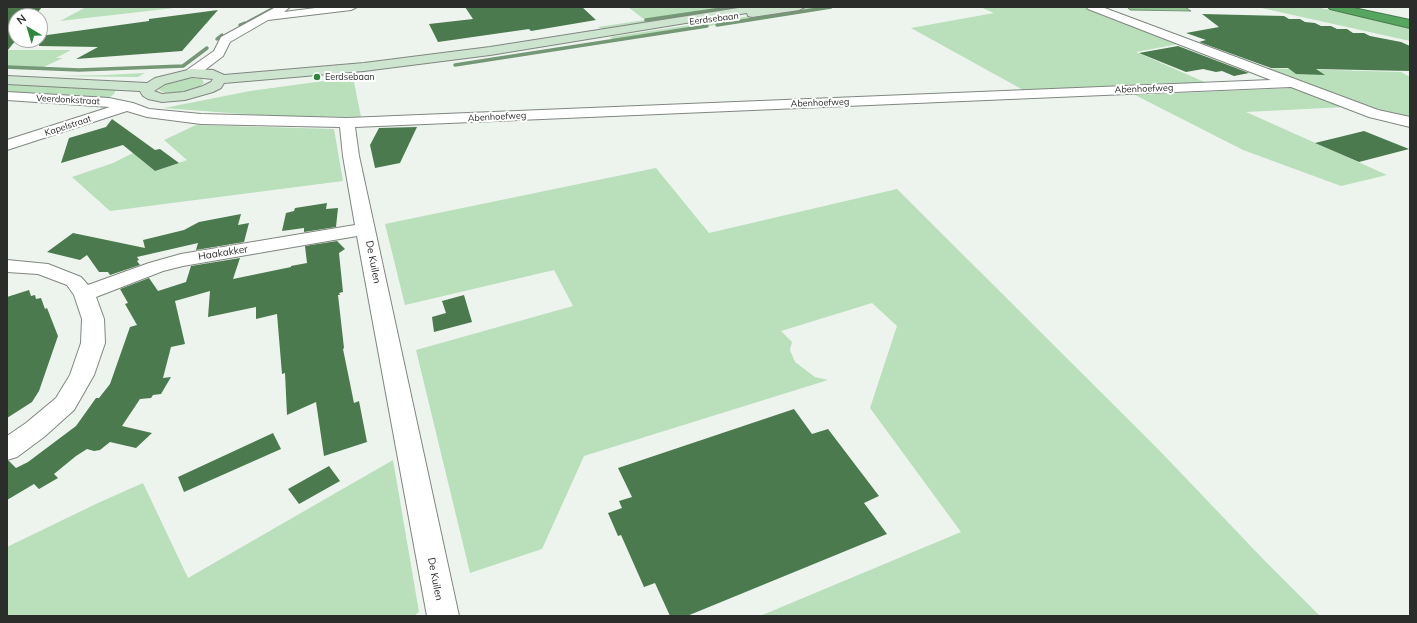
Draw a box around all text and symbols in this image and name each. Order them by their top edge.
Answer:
north arrow [8,8,48,48]
text: N [14,11,29,27]
street label: Eerdsebaan [689,11,739,27]
marker: Eerdsebaan [312,72,322,82]
place label: Eerdsebaan [325,72,375,82]
street label: Abenhoefweg [1115,83,1173,95]
street label: Veerdonkstraat [36,93,100,107]
street label: Abenhoefweg [791,97,849,109]
street label: Abenhoefweg [467,110,527,124]
street label: Kapelstraat [43,113,93,139]
street label: De Kuilen [363,239,383,285]
street label: Haakakker [197,243,249,263]
street label: De Kuilen [425,556,445,602]

